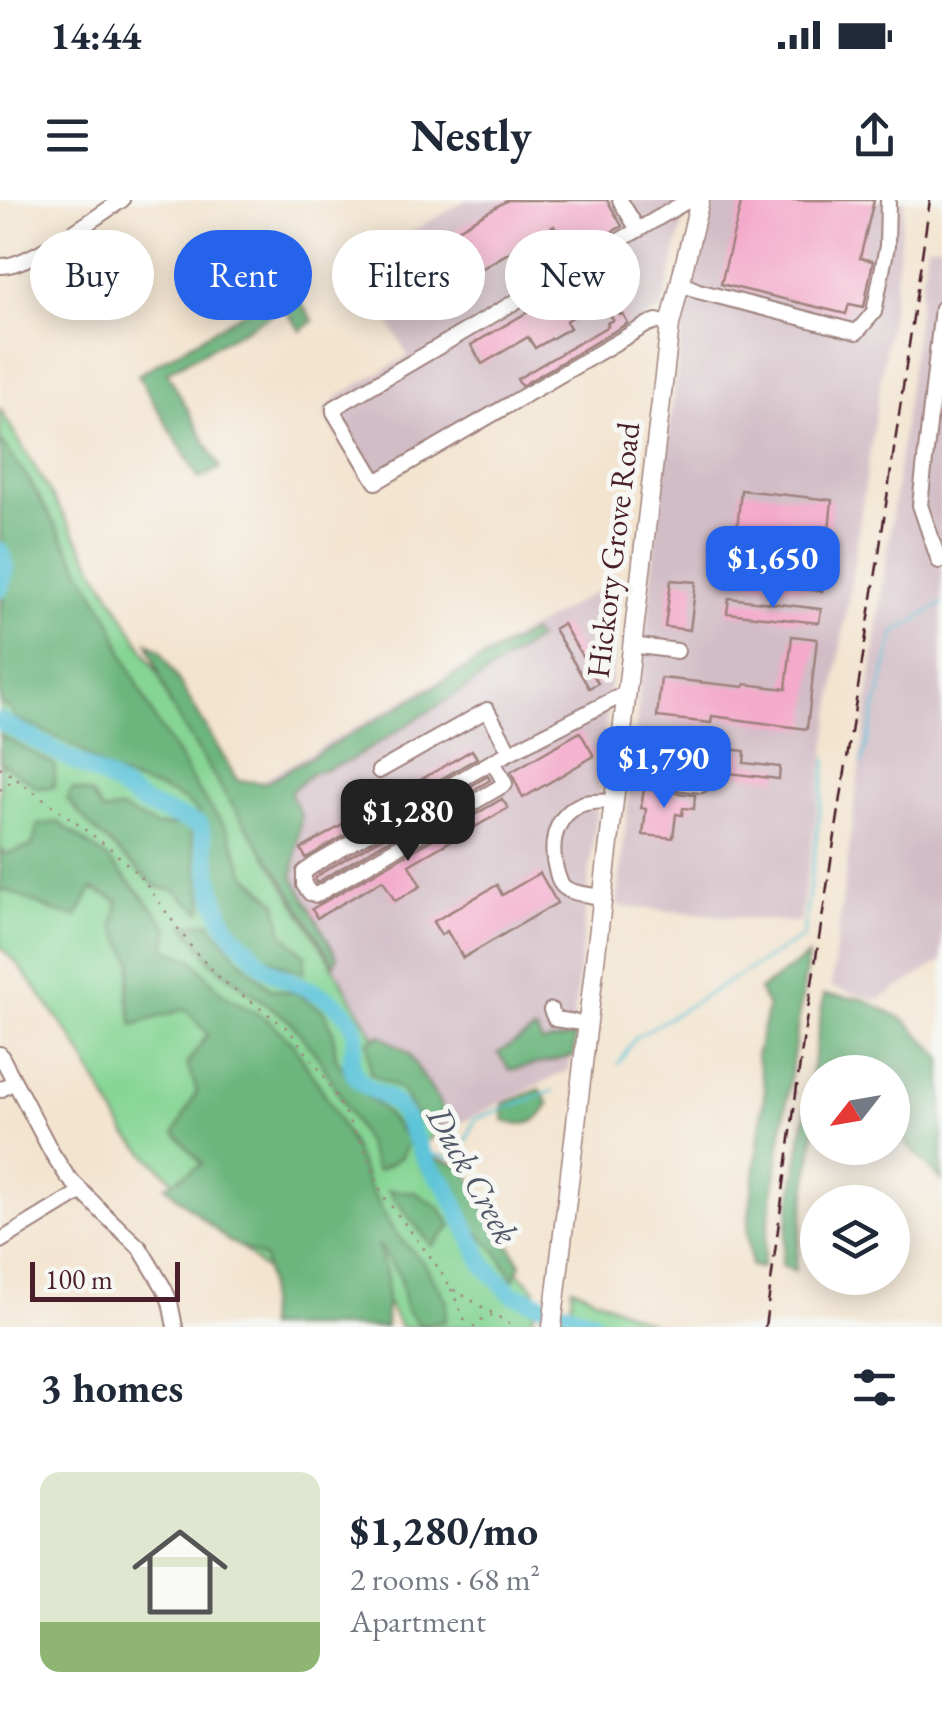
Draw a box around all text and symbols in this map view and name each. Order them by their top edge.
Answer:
text: 14:44 [50,11,141,60]
text: Nestly [410,106,532,164]
icon: menu [40,108,95,163]
icon: share [847,108,902,163]
chip: Buy [30,230,154,320]
chip: Rent [174,230,312,320]
chip: Filters [332,230,485,320]
chip: New [505,230,640,320]
street label: Hickory Grove Road [576,419,650,680]
pin: $1,650 [692,526,854,611]
text: $1,650 [728,537,818,579]
pin: $1,790 [583,726,745,811]
text: $1,790 [619,737,709,779]
pin: $1,280 [327,779,489,864]
text: $1,280 [363,790,453,832]
north arrow [800,1055,910,1165]
map controls [800,1055,910,1295]
water label: Duck Creek [417,1097,530,1252]
button: layers [800,1185,910,1295]
scale bar [30,1257,180,1302]
text: 100 m [45,1261,113,1297]
text: 3 homes [40,1360,183,1415]
icon: filters [847,1360,902,1415]
text: $1,280/mo [350,1503,538,1558]
icon: home [120,1512,240,1632]
text: 2 rooms · 68 m² [350,1558,540,1600]
text: Apartment [350,1600,486,1642]

